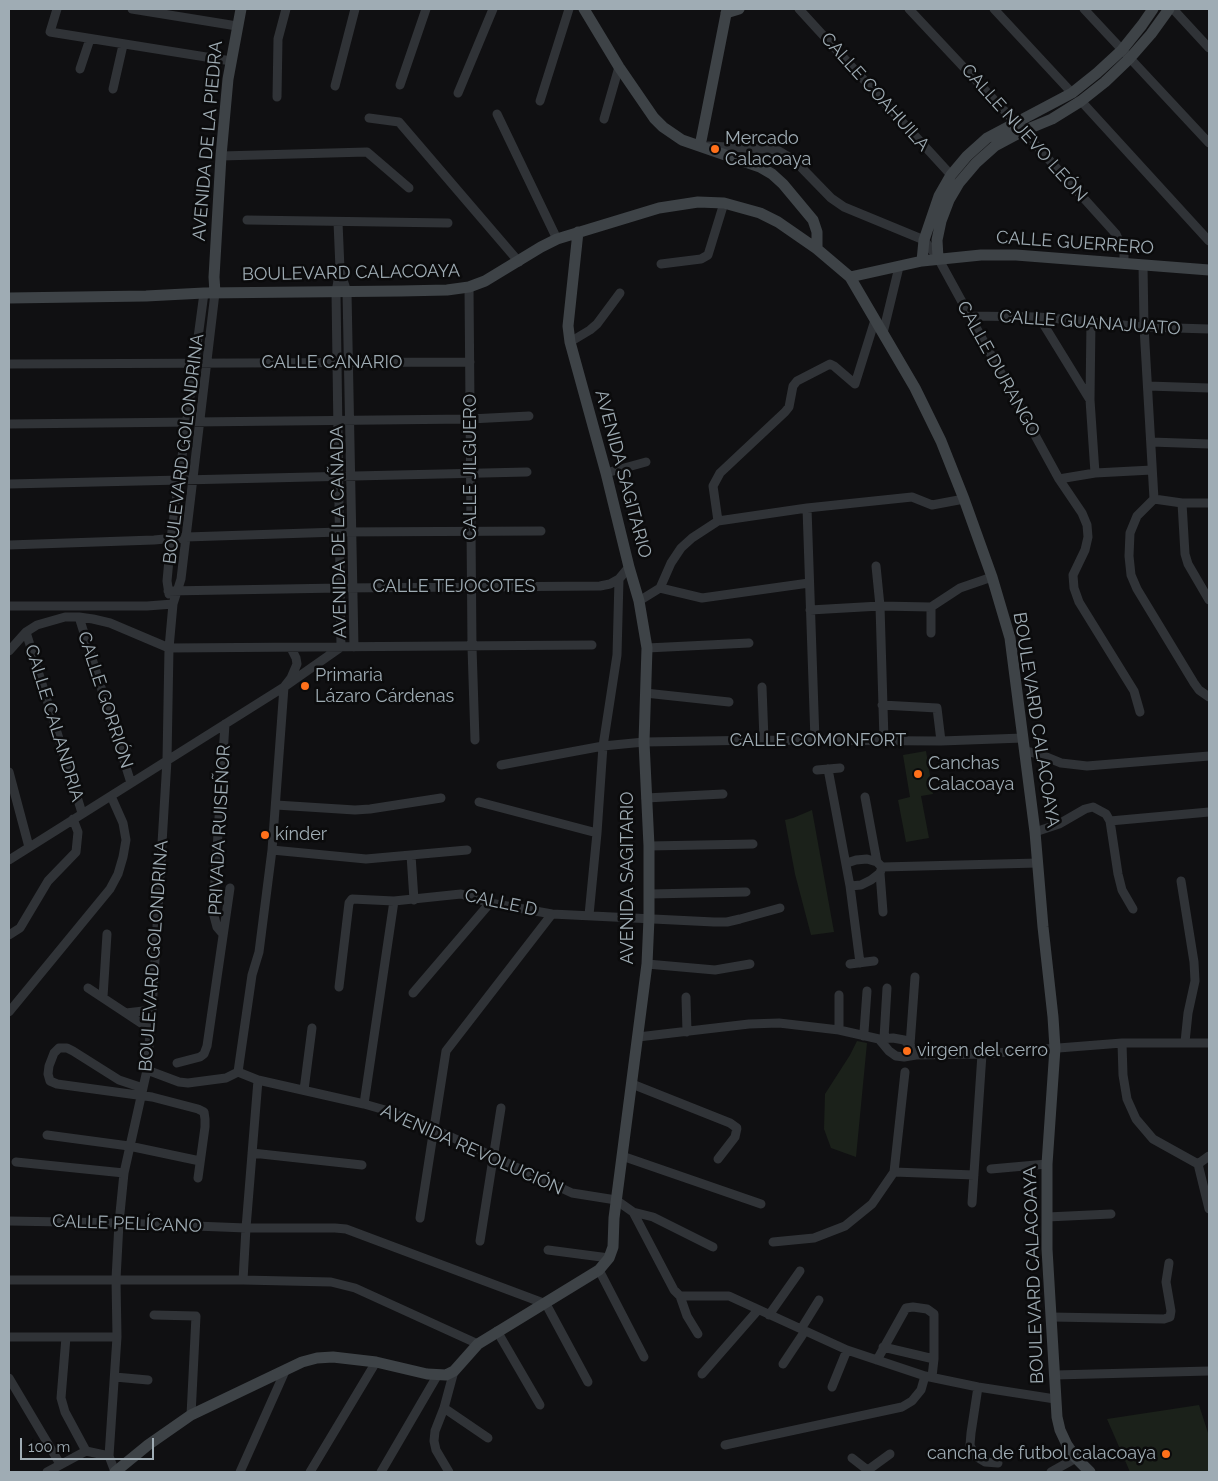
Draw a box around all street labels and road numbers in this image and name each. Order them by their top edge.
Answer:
street label: CALLE COAHUILA [816,28,934,156]
street label: AVENIDA DE LA PIEDRA [188,40,228,242]
street label: CALLE NUEVO LEÓN [956,60,1092,206]
street label: CALLE GUERRERO [995,227,1155,259]
street label: BOULEVARD CALACOAYA [242,260,460,286]
street label: CALLE DURANGO [952,298,1044,440]
street label: CALLE GUANAJUATO [999,306,1181,340]
street label: BOULEVARD GOLONDRINA [159,333,209,565]
street label: CALLE CANARIO [261,352,403,374]
street label: AVENIDA SAGITARIO [590,388,656,560]
street label: CALLE JILGUERO [460,394,482,540]
street label: AVENIDA DE LA CAÑADA [326,426,352,638]
street label: CALLE TEJOCOTES [372,576,536,598]
street label: BOULEVARD CALACOAYA [1008,611,1064,829]
street label: CALLE GORRIÓN [73,629,137,771]
street label: CALLE CALANDRIA [20,642,88,804]
street label: CALLE COMONFORT [730,730,906,752]
street label: PRIVADA RUISEÑOR [205,744,235,916]
street label: AVENIDA SAGITARIO [617,791,639,965]
street label: BOULEVARD GOLONDRINA [135,840,173,1072]
street label: CALLE D [463,885,539,921]
street label: AVENIDA REVOLUCIÓN [377,1100,567,1200]
street label: BOULEVARD CALACOAYA [1019,1166,1049,1384]
street label: CALLE PELÍCANO [52,1211,202,1237]

